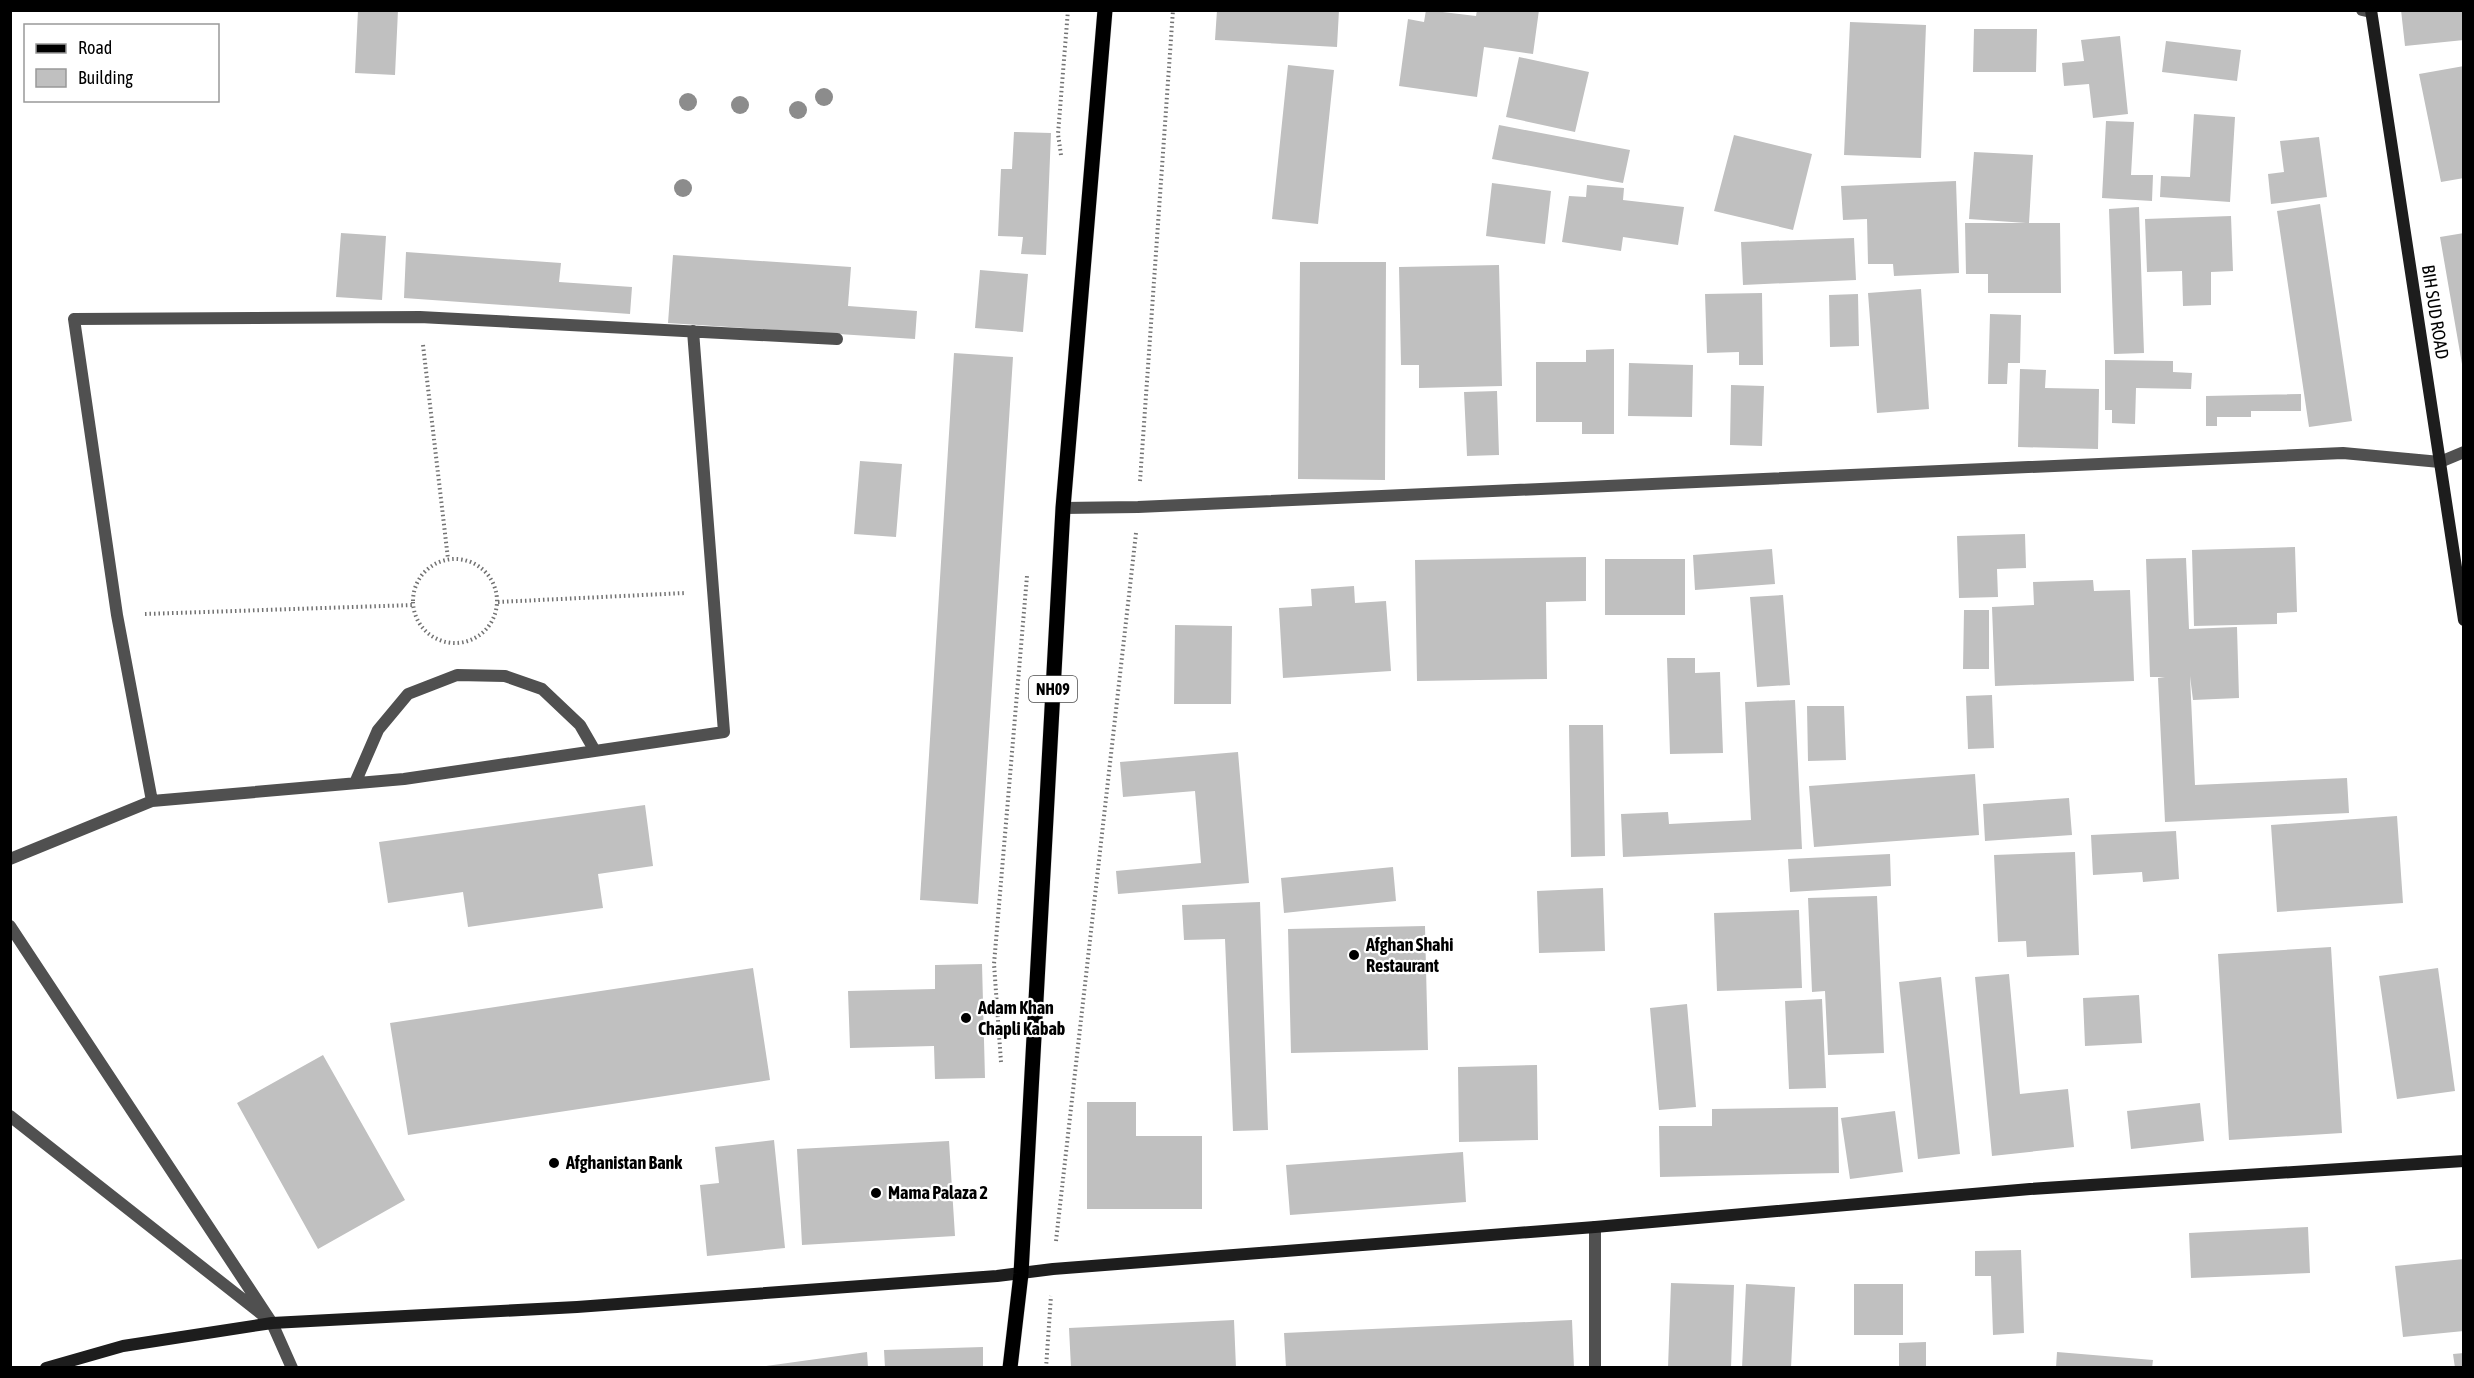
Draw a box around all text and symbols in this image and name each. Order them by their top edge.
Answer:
legend [24,24,219,102]
text: Road [78,37,112,58]
text: Building [78,67,133,88]
street label: BIH SUD ROAD [2418,263,2453,360]
road number: NH09 [1029,676,1077,702]
place label: Afghan Shahi Restaurant [1365,934,1453,976]
marker: Afghan Shahi Restaurant [1347,948,1361,962]
place label: Adam Khan Chapli Kabab [977,997,1065,1039]
marker: Adam Khan Chapli Kabab [959,1011,973,1025]
place label: Afghanistan Bank [565,1152,683,1173]
marker: Afghanistan Bank [547,1156,561,1170]
place label: Mama Palaza 2 [888,1182,988,1203]
marker: Mama Palaza 2 [869,1186,883,1200]

